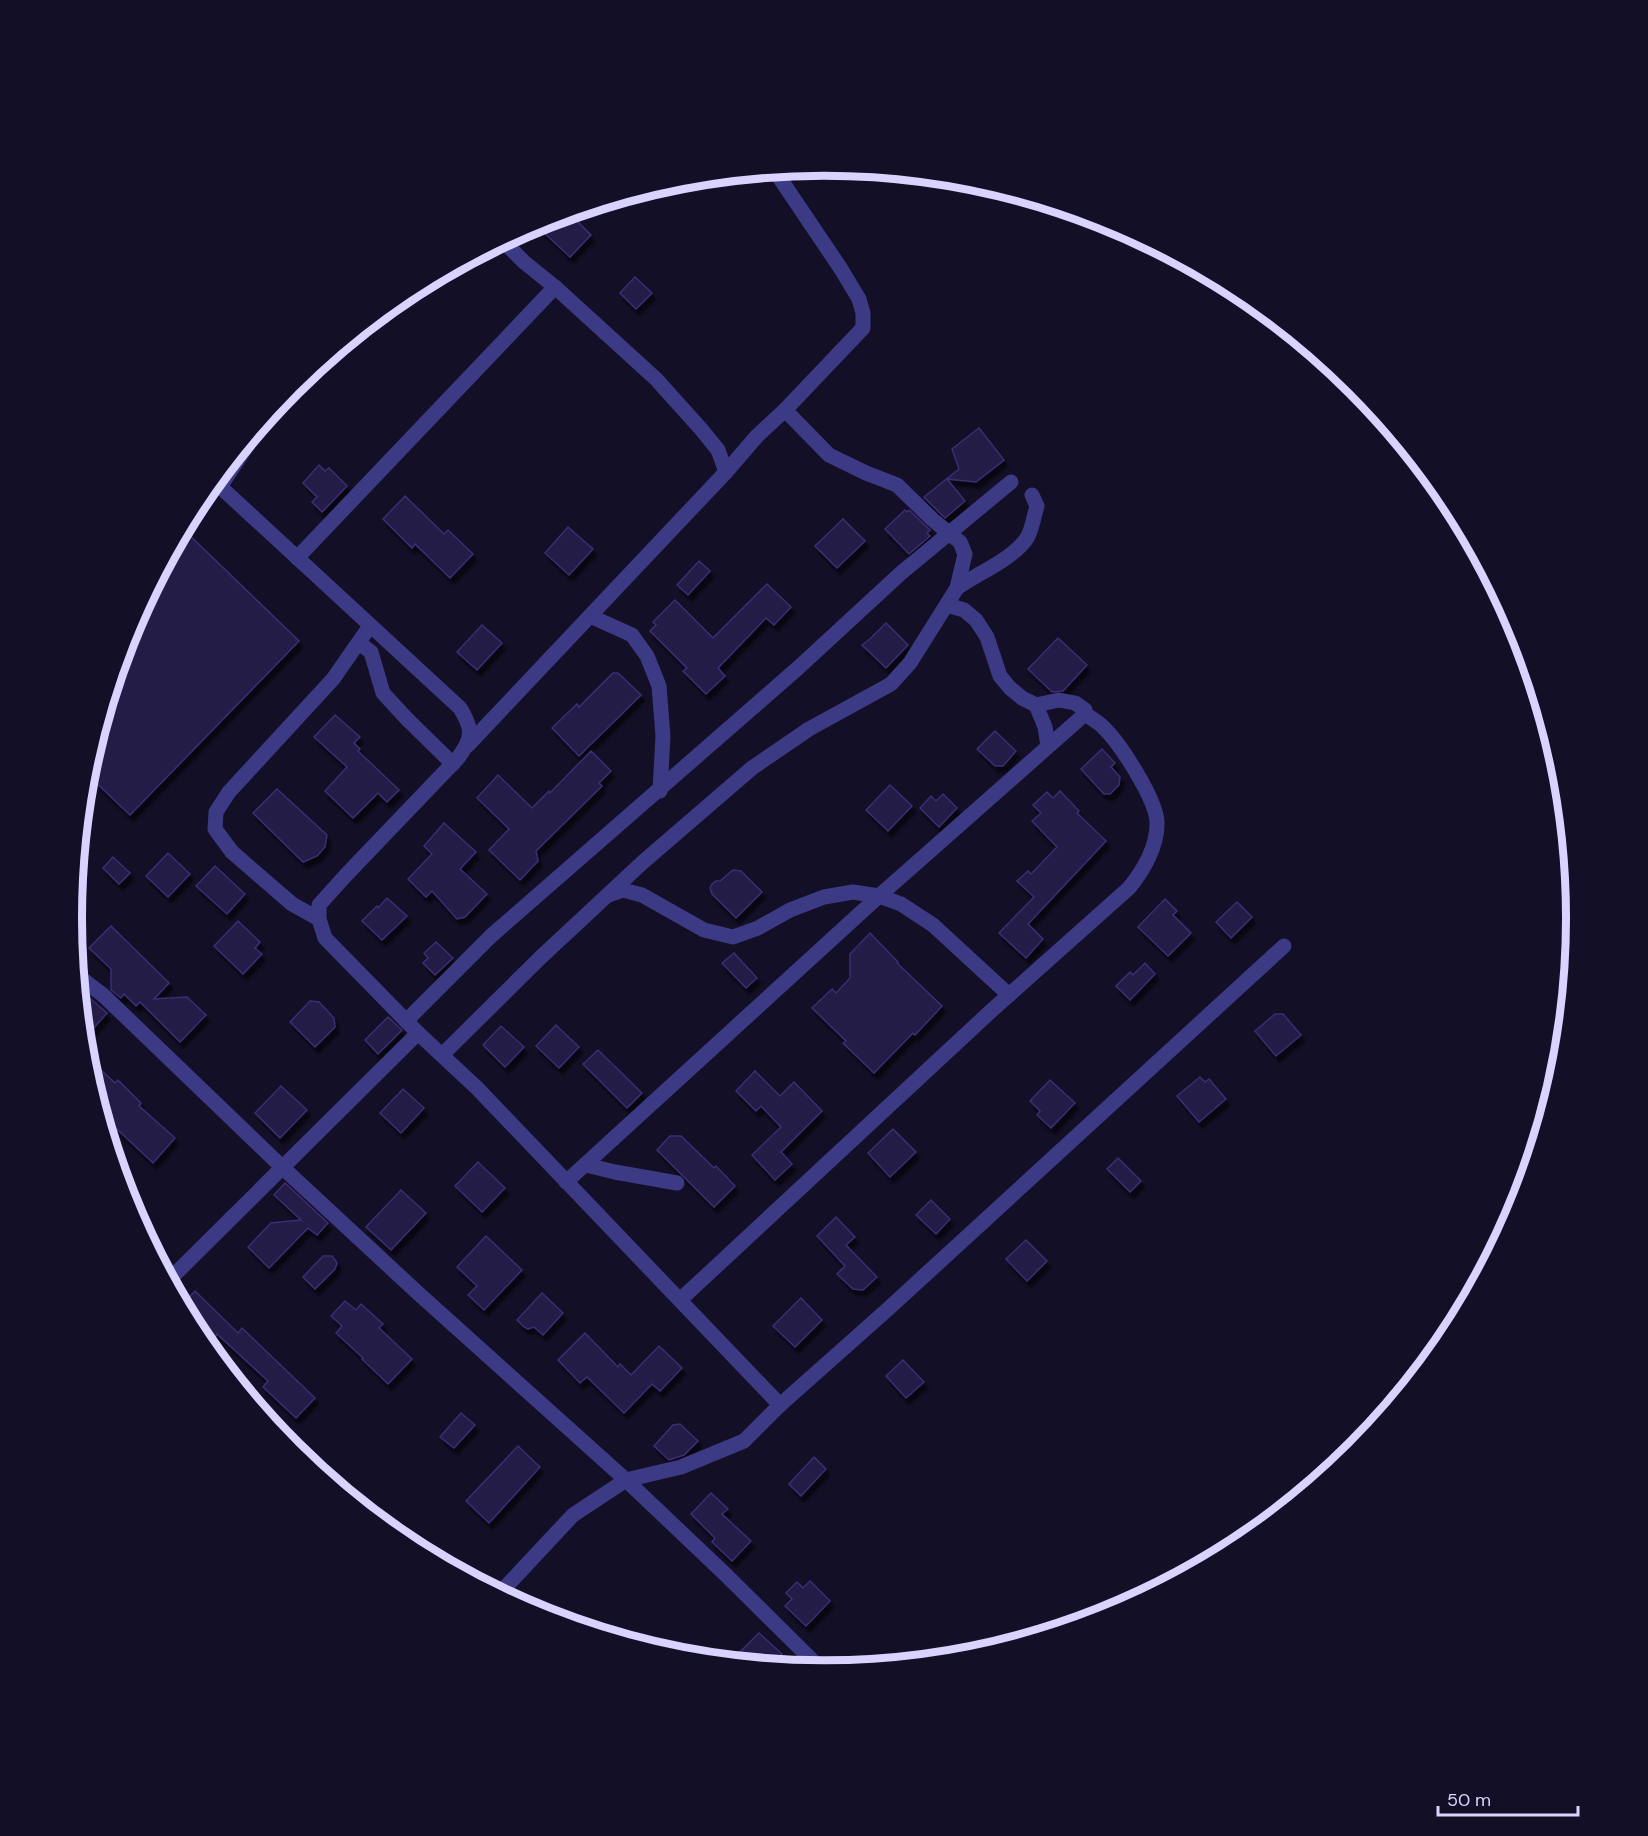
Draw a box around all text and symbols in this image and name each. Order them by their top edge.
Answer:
scale bar [1438,1779,1578,1817]
text: 50 m [1447,1788,1491,1812]

